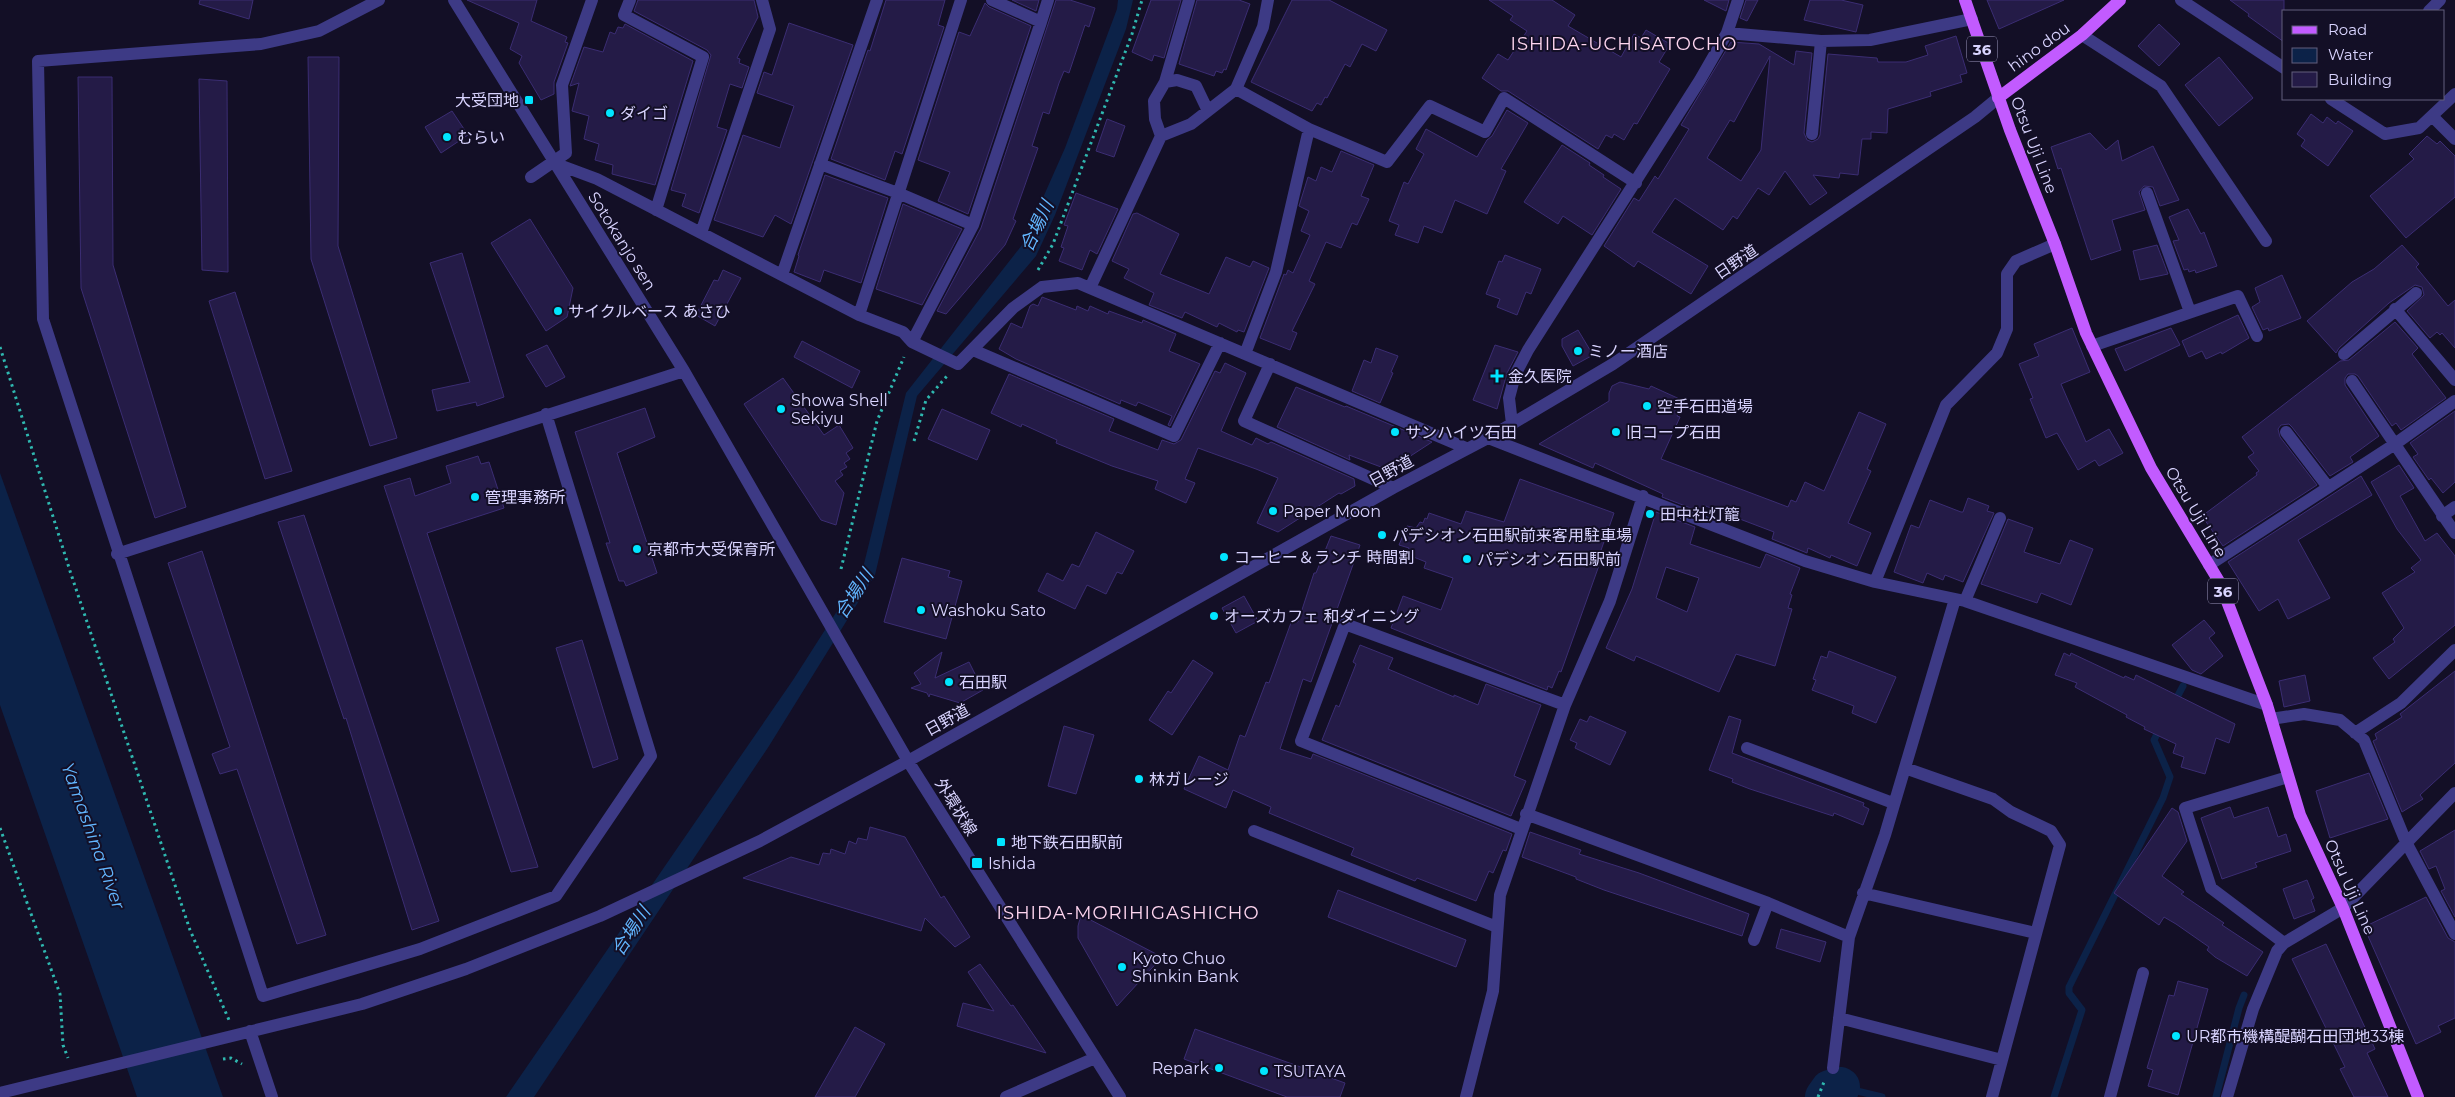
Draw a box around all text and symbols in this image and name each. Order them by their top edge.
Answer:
legend [2282,10,2445,100]
street label: hino dou [2004,18,2074,76]
text: Road [2328,20,2367,39]
district label: ISHIDA-UCHISATOCHO [1511,33,1737,55]
road number: 36 [1967,36,1997,62]
text: Water [2328,45,2374,64]
text: Building [2328,70,2392,89]
place label: 大受団地 [455,91,519,110]
marker: 大受団地 [523,94,535,106]
street label: Otsu Uji Line [2007,94,2061,196]
place label: ダイゴ [620,104,668,123]
marker: ダイゴ [604,107,616,119]
place label: むらい [457,128,505,147]
marker: むらい [441,131,453,143]
street label: Sotokanjo sen [584,188,660,294]
water label: 合場川 [1016,195,1059,255]
street label: 日野道 [1711,241,1761,283]
place label: サイクルベース あさひ [568,302,731,321]
marker: サイクルベース あさひ [552,305,564,317]
place label: ミノー酒店 [1588,342,1668,361]
marker: ミノー酒店 [1572,345,1584,357]
place label: 金久医院 [1508,367,1572,386]
marker: 金久医院 [1490,369,1504,383]
place label: Showa Shell Sekiyu [791,391,888,428]
place label: 空手石田道場 [1657,397,1753,416]
marker: 空手石田道場 [1641,400,1653,412]
marker: Showa Shell Sekiyu [775,403,787,415]
place label: サンハイツ石田 [1405,423,1517,442]
place label: 旧コープ石田 [1626,423,1721,442]
marker: サンハイツ石田 [1389,426,1401,438]
marker: 旧コープ石田 [1610,426,1622,438]
street label: 日野道 [1365,451,1417,491]
street label: Otsu Uji Line [2161,463,2231,561]
place label: 管理事務所 [485,488,565,507]
marker: 管理事務所 [469,491,481,503]
place label: Paper Moon [1283,502,1381,521]
marker: Paper Moon [1267,505,1279,517]
place label: 田中社灯籠 [1660,505,1740,524]
marker: 田中社灯籠 [1644,508,1656,520]
place label: パデシオン石田駅前来客用駐車場 [1392,526,1632,545]
marker: パデシオン石田駅前来客用駐車場 [1376,529,1388,541]
place label: 京都市大受保育所 [647,540,775,559]
marker: 京都市大受保育所 [631,543,643,555]
place label: コーヒー＆ランチ 時間割 [1234,548,1414,567]
place label: パデシオン石田駅前 [1477,550,1621,569]
marker: コーヒー＆ランチ 時間割 [1218,551,1230,563]
marker: パデシオン石田駅前 [1461,553,1473,565]
water label: 合場川 [830,564,879,623]
road number: 36 [2208,578,2238,604]
place label: Washoku Sato [931,601,1046,620]
marker: Washoku Sato [915,604,927,616]
place label: オーズカフェ 和ダイニング [1224,607,1419,626]
marker: オーズカフェ 和ダイニング [1208,610,1220,622]
place label: 石田駅 [959,673,1007,692]
marker: 石田駅 [943,676,955,688]
street label: 日野道 [921,700,973,740]
water label: Yamashina River [56,760,130,913]
place label: 林ガレージ [1149,770,1229,789]
marker: 林ガレージ [1133,773,1145,785]
street label: 外環状線 [931,775,981,839]
place label: 地下鉄石田駅前 [1011,833,1123,852]
marker: 地下鉄石田駅前 [995,836,1007,848]
street label: Otsu Uji Line [2320,836,2380,938]
place label: Ishida [988,854,1036,873]
marker: Ishida [970,856,984,870]
water label: 合場川 [607,901,656,960]
district label: ISHIDA-MORIHIGASHICHO [996,902,1260,924]
place label: Kyoto Chuo Shinkin Bank [1132,949,1239,986]
marker: Kyoto Chuo Shinkin Bank [1116,961,1128,973]
place label: UR都市機構醍醐石田団地33棟 [2186,1027,2404,1046]
marker: UR都市機構醍醐石田団地33棟 [2170,1030,2182,1042]
place label: Repark [1152,1059,1209,1078]
marker: Repark [1213,1062,1225,1074]
place label: TSUTAYA [1274,1062,1346,1081]
marker: TSUTAYA [1258,1065,1270,1077]

